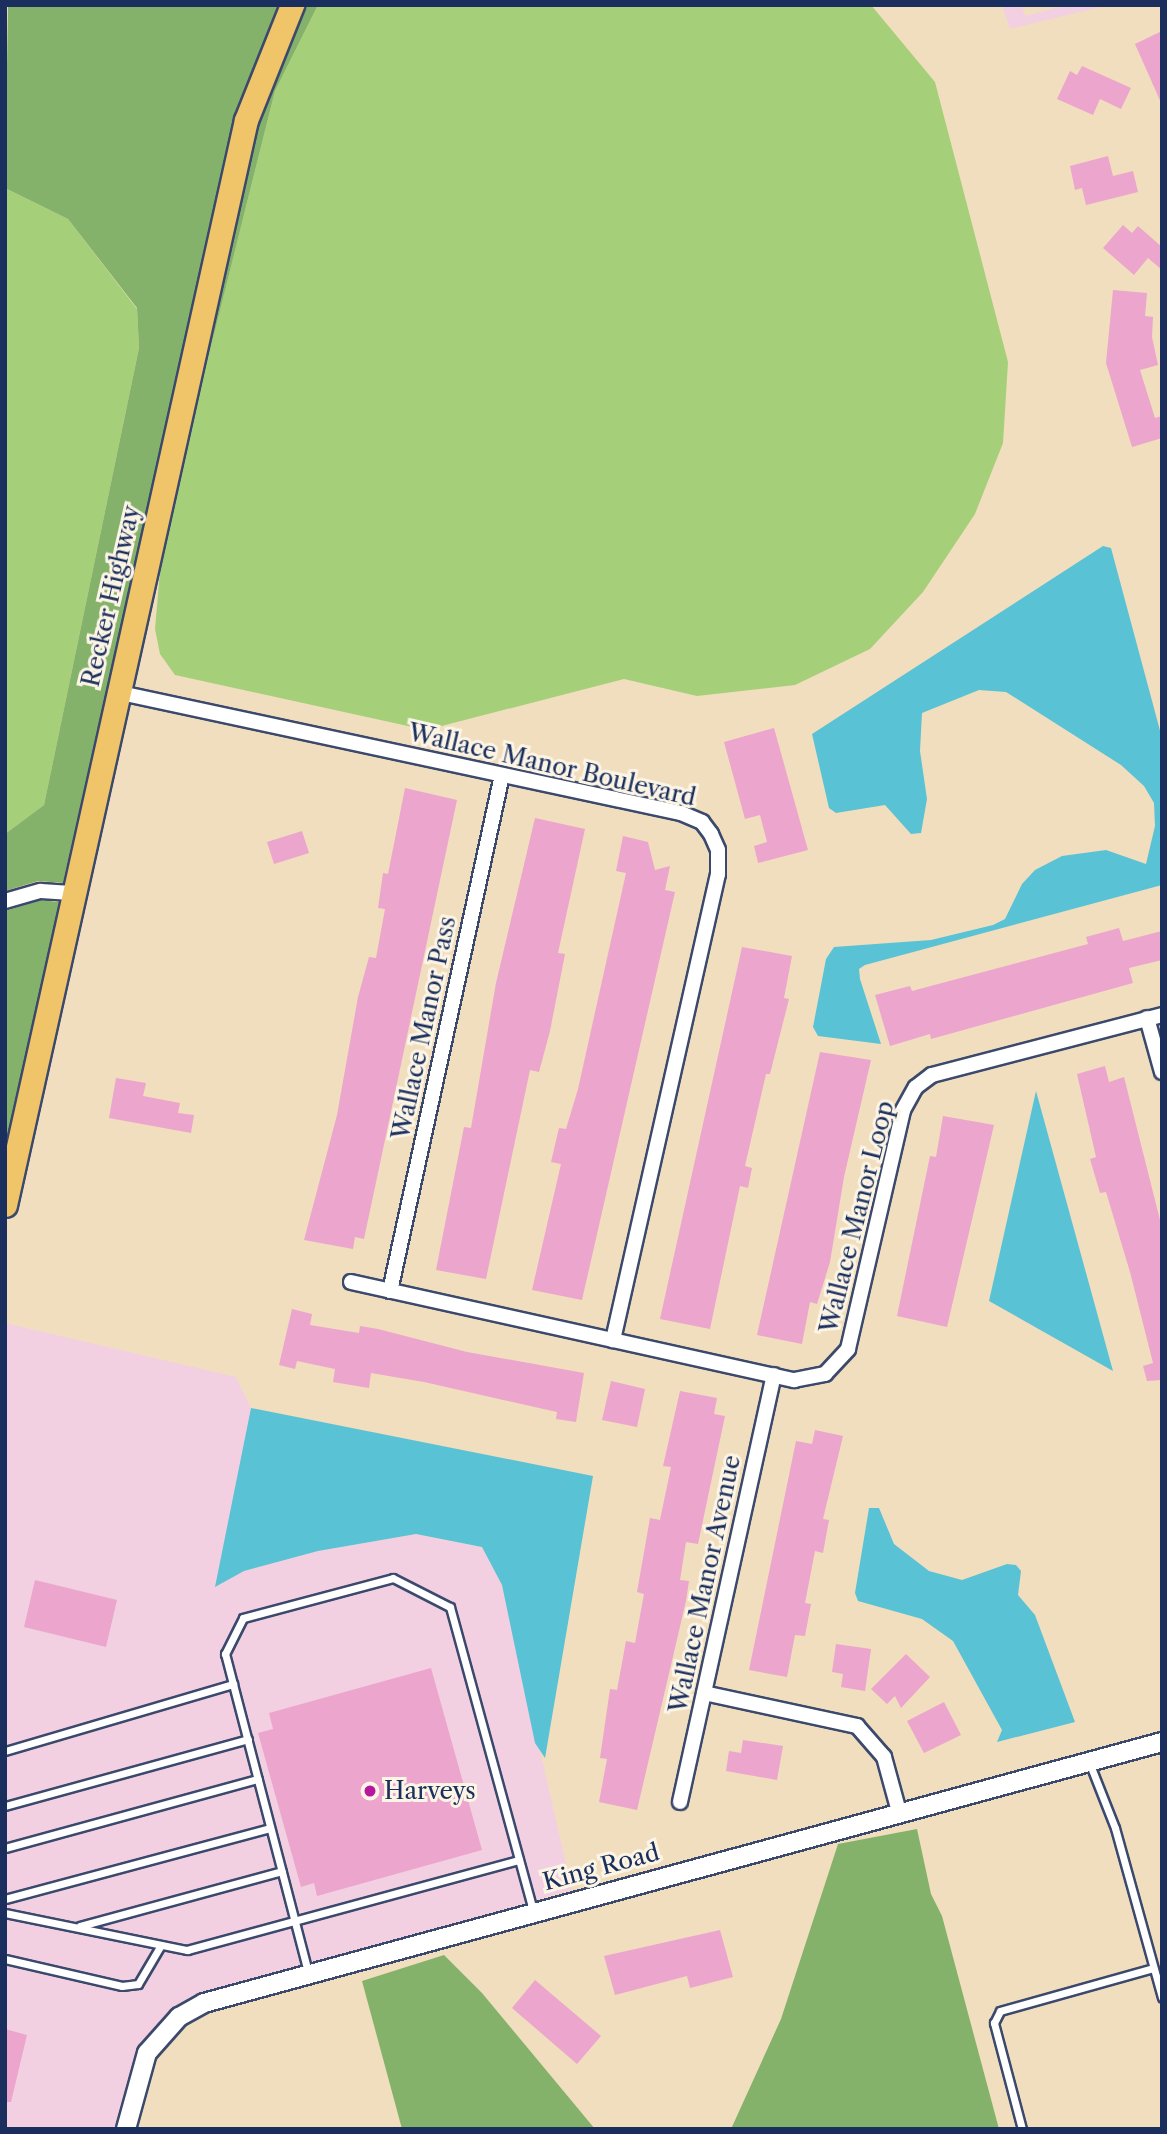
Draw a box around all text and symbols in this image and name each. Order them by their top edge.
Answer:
street label: Recker Highway [76,502,146,690]
street label: Wallace Manor Boulevard [405,718,699,812]
street label: Wallace Manor Pass [386,913,462,1143]
street label: Wallace Manor Loop [814,1098,900,1336]
street label: Wallace Manor Avenue [663,1452,747,1716]
place label: Harveys [384,1777,476,1805]
marker: Harveys [362,1783,378,1799]
street label: King Road [540,1838,662,1896]

